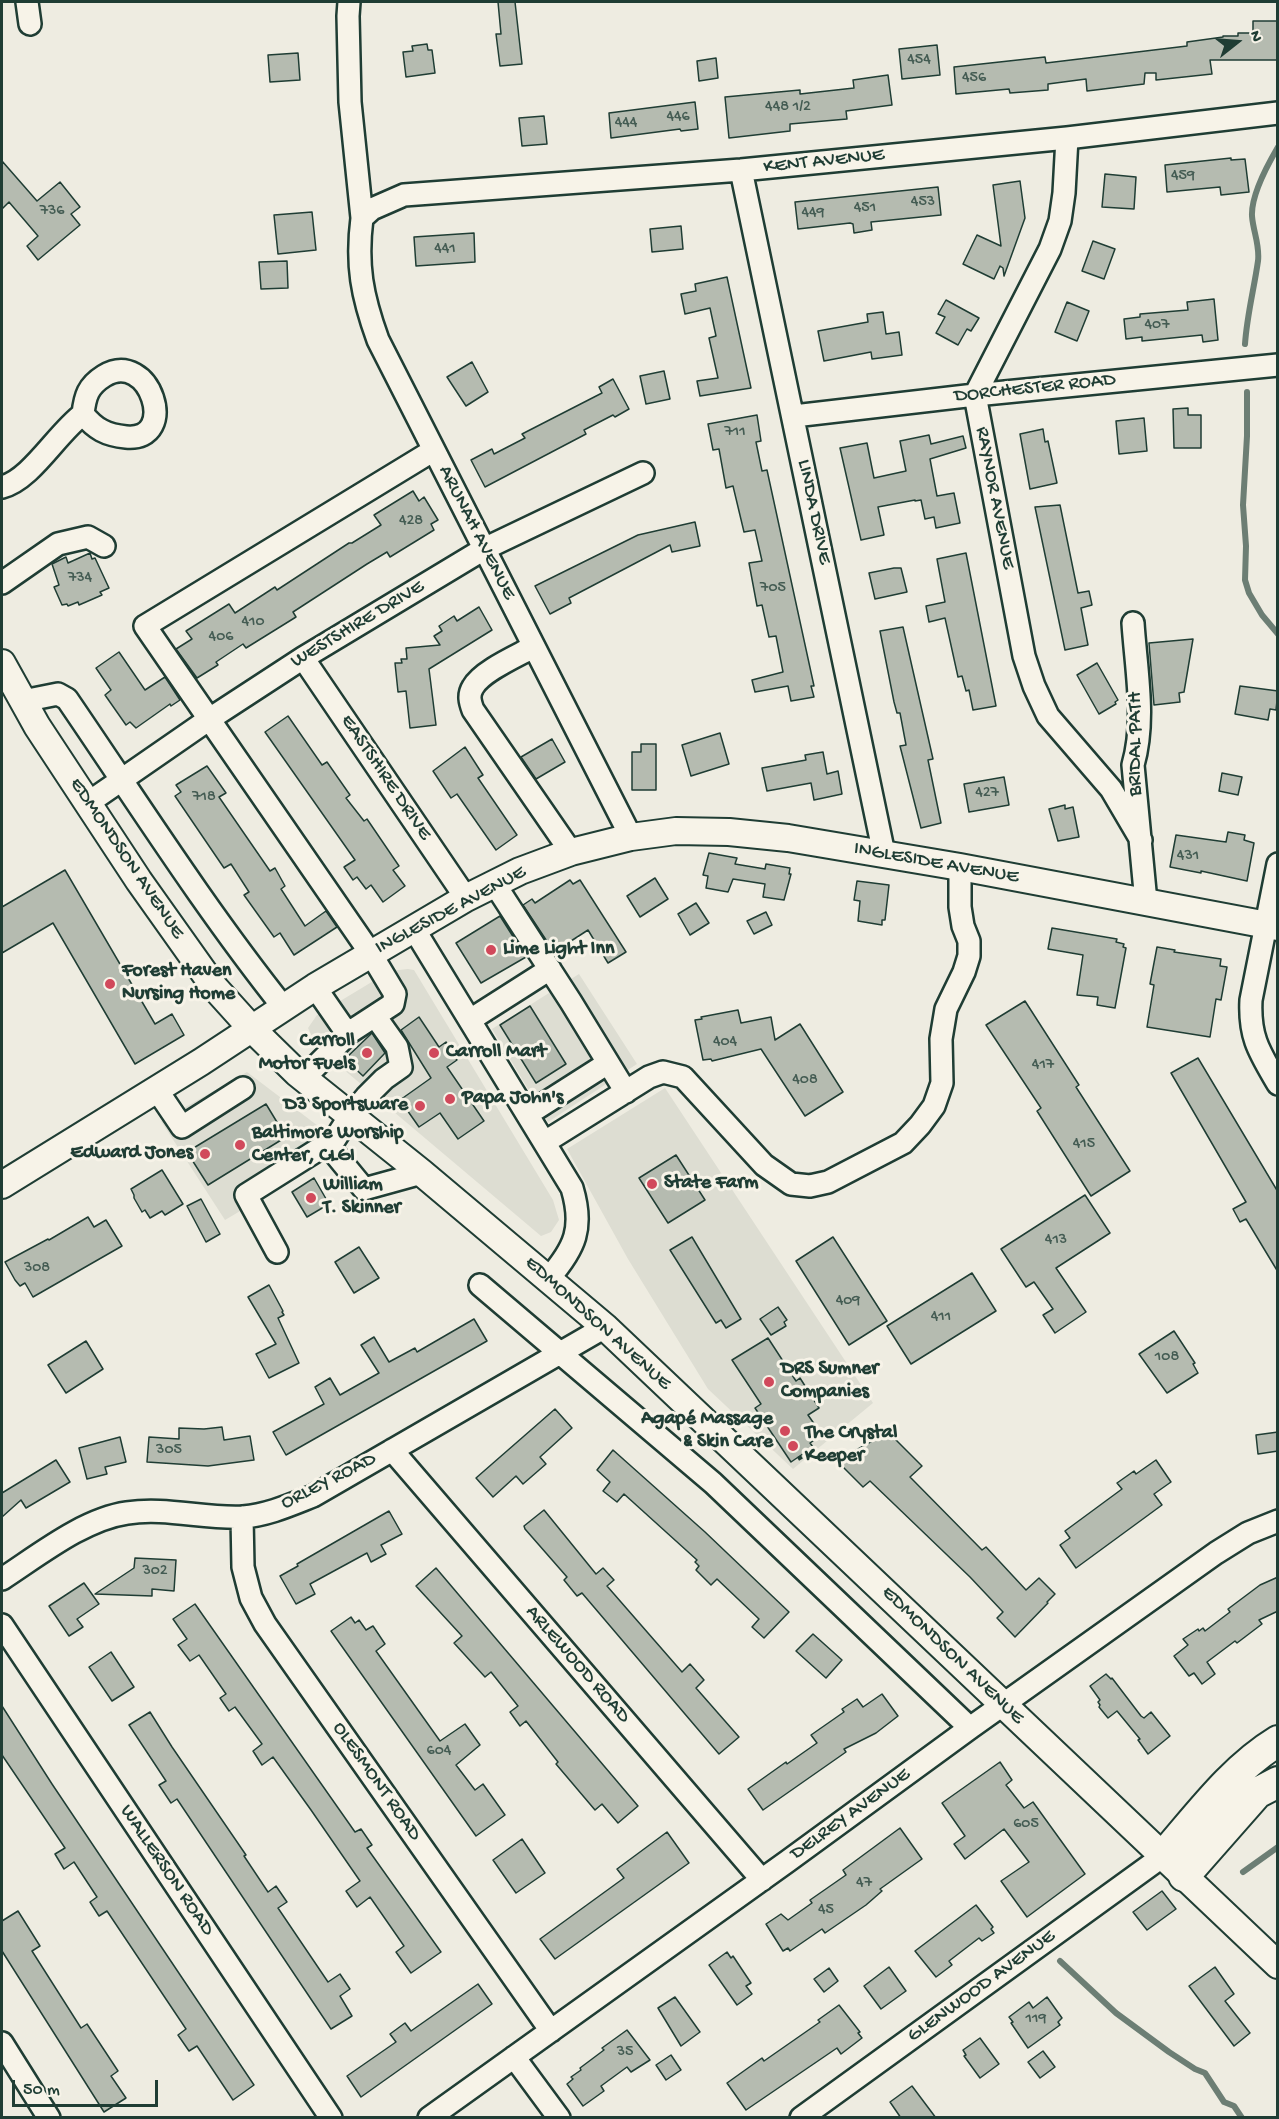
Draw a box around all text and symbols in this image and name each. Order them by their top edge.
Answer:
north arrow [1207,12,1267,72]
text: N [1244,29,1265,44]
house number: 454 [907,51,931,71]
house number: 456 [962,69,986,89]
house number: 448 1/2 [765,98,811,118]
house number: 446 [666,108,690,128]
house number: 444 [615,114,637,134]
street label: KENT AVENUE [762,144,886,180]
house number: 459 [1171,167,1195,187]
house number: 453 [911,193,935,213]
house number: 451 [854,199,876,219]
house number: 736 [40,202,64,222]
house number: 449 [801,204,825,224]
house number: 441 [434,240,456,260]
house number: 407 [1145,316,1169,336]
street label: DORCHESTER ROAD [953,369,1117,409]
house number: 711 [724,423,746,443]
street label: RAYNOR AVENUE [968,425,1020,571]
street label: LINDA DRIVE [790,457,836,567]
street label: ARUNAH AVENUE [432,462,520,604]
house number: 428 [399,512,423,532]
house number: 734 [68,569,92,589]
street label: WESTSHIRE DRIVE [287,576,429,674]
house number: 705 [760,579,786,599]
house number: 410 [241,613,265,633]
house number: 406 [209,628,233,648]
street label: BRIDAL PATH [1125,692,1149,796]
street label: EASTSHIRE DRIVE [334,711,436,845]
street label: EDMONDSON AVENUE [63,774,189,944]
house number: 427 [975,784,999,804]
house number: 718 [192,788,216,808]
street label: INGLESIDE AVENUE [852,838,1020,890]
house number: 431 [1177,847,1199,867]
street label: INGLESIDE AVENUE [372,861,530,961]
place label: Lime Light Inn [503,938,614,962]
marker: Lime Light Inn [484,943,498,957]
place label: Forest Haven Nursing Home [122,960,235,1007]
marker: Forest Haven Nursing Home [103,977,117,991]
place label: Carroll Motor Fuels [259,1030,355,1077]
house number: 404 [713,1033,737,1053]
place label: Carroll Mart [446,1041,546,1065]
marker: Carroll Motor Fuels [360,1046,374,1060]
marker: Carroll Mart [427,1046,441,1060]
house number: 417 [1032,1056,1054,1076]
house number: 408 [792,1071,818,1091]
place label: Papa John's [462,1087,563,1111]
marker: Papa John's [443,1092,457,1106]
place label: D3 Sportsware [284,1094,408,1118]
marker: D3 Sportsware [413,1099,427,1113]
place label: Baltimore Worship Center, CLGI [252,1122,404,1169]
house number: 415 [1073,1135,1095,1155]
marker: Baltimore Worship Center, CLGI [233,1138,247,1152]
place label: Edward Jones [71,1142,193,1166]
marker: Edward Jones [198,1147,212,1161]
place label: State Farm [664,1172,758,1196]
place label: William T. Skinner [323,1174,401,1221]
marker: State Farm [645,1177,659,1191]
marker: William T. Skinner [304,1191,318,1205]
house number: 413 [1045,1231,1067,1251]
street label: EDMONDSON AVENUE [519,1252,675,1396]
house number: 308 [24,1259,50,1279]
house number: 409 [836,1292,860,1312]
house number: 411 [931,1308,951,1328]
house number: 108 [1155,1348,1179,1368]
place label: DRS Sumner Companies [781,1358,878,1405]
marker: DRS Sumner Companies [762,1375,776,1389]
place label: Agapé Massage & Skin Care [641,1408,773,1455]
place label: The Crystal Keeper [805,1422,897,1469]
marker: Agapé Massage & Skin Care [778,1424,792,1438]
marker: The Crystal Keeper [786,1439,800,1453]
house number: 305 [156,1441,182,1461]
street label: ORLEY ROAD [277,1448,381,1516]
house number: 302 [142,1562,168,1582]
street label: EDMONDSON AVENUE [876,1582,1028,1730]
street label: ARLEWOOD ROAD [519,1601,635,1729]
street label: OLESMONT ROAD [326,1718,426,1846]
house number: 604 [427,1742,451,1762]
street label: DELREY AVENUE [786,1763,916,1867]
street label: WALLERSON ROAD [113,1801,219,1941]
house number: 605 [1013,1815,1039,1835]
house number: 47 [856,1874,872,1894]
house number: 45 [818,1901,834,1921]
street label: GLENWOOD AVENUE [903,1925,1061,2049]
house number: 119 [1026,2010,1046,2030]
house number: 35 [617,2043,633,2063]
scale bar [15,2068,160,2106]
text: 50 m [23,2080,60,2101]

